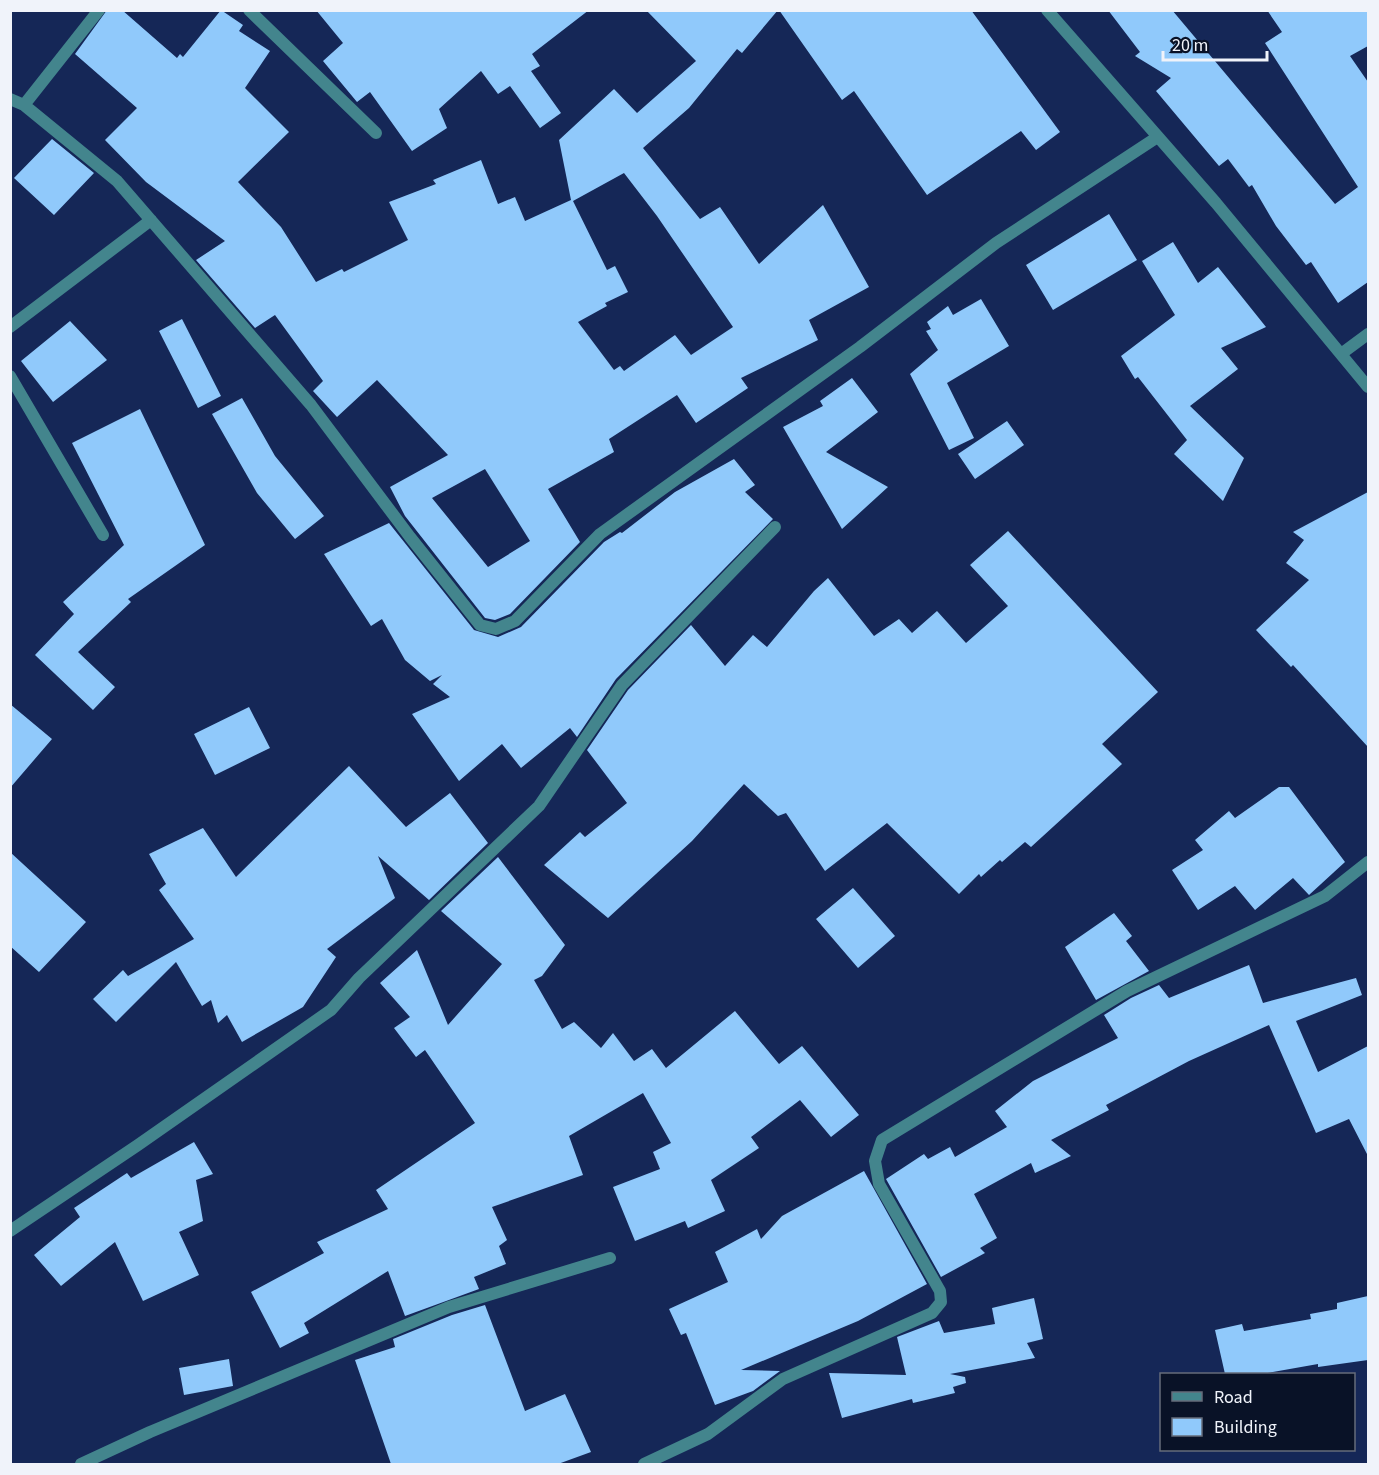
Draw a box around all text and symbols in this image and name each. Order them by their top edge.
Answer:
scale bar [1163,24,1266,62]
text: 20 m [1172,33,1208,58]
legend [1160,1373,1355,1451]
text: Road [1214,1385,1253,1410]
text: Building [1214,1415,1277,1440]

